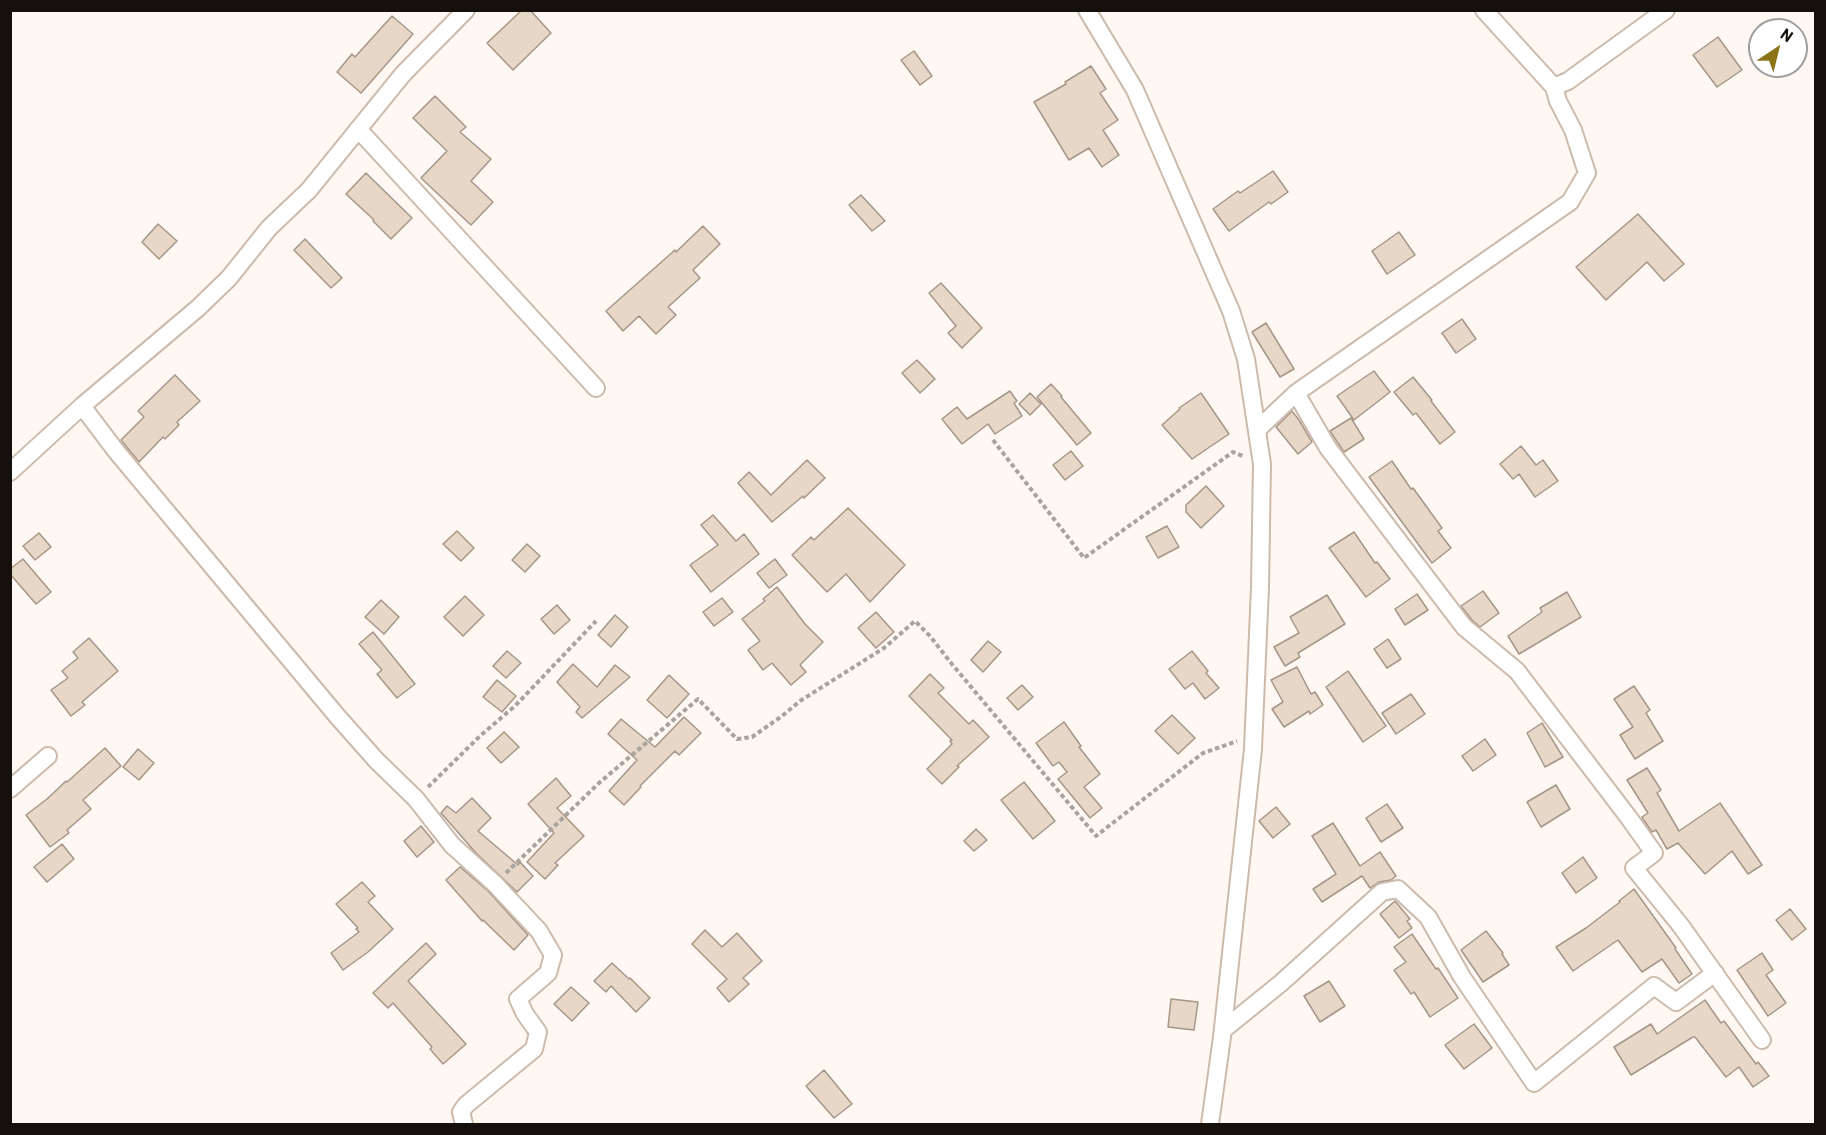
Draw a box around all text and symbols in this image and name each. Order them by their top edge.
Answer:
north arrow [1748,18,1808,78]
text: N [1778,24,1797,45]

